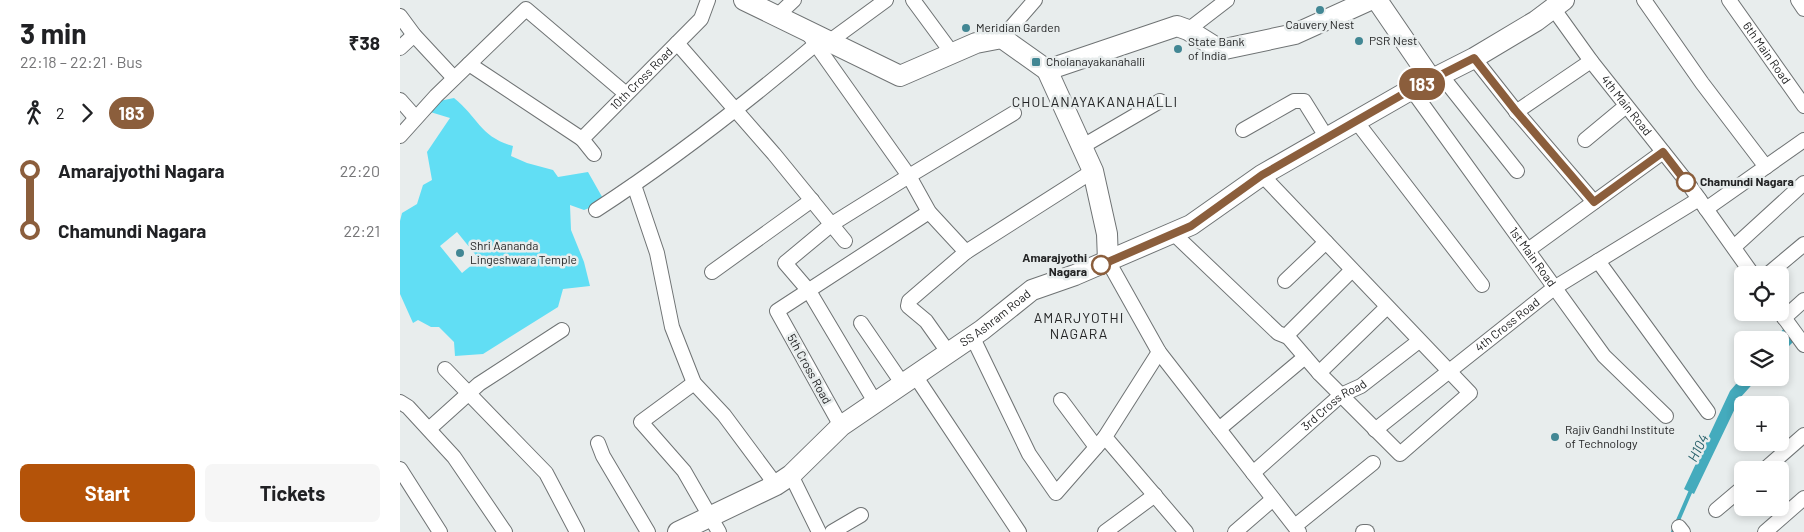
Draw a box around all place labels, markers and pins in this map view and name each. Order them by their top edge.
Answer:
marker: Cauvery Nest [1314,4,1326,16]
place label: Cauvery Nest [1286,17,1354,31]
place label: Meridian Garden [976,20,1060,34]
marker: Meridian Garden [960,22,972,34]
place label: PSR Nest [1369,33,1417,47]
place label: State Bank of India [1188,34,1245,62]
marker: PSR Nest [1353,35,1365,47]
marker: State Bank of India [1172,43,1184,55]
place label: Cholanayakanahalli [1046,54,1145,68]
marker: Cholanayakanahalli [1030,56,1042,68]
marker: Chamundi Nagara [1676,172,1696,192]
place label: Chamundi Nagara [1700,174,1794,188]
place label: Shri Aananda Lingeshwara Temple [470,238,577,266]
marker: Shri Aananda Lingeshwara Temple [454,247,466,259]
place label: Amarajyothi Nagara [1022,250,1087,278]
marker: Amarajyothi Nagara [1091,255,1111,275]
place label: Rajiv Gandhi Institute of Technology [1565,422,1675,450]
marker: Rajiv Gandhi Institute of Technology [1549,431,1561,443]

